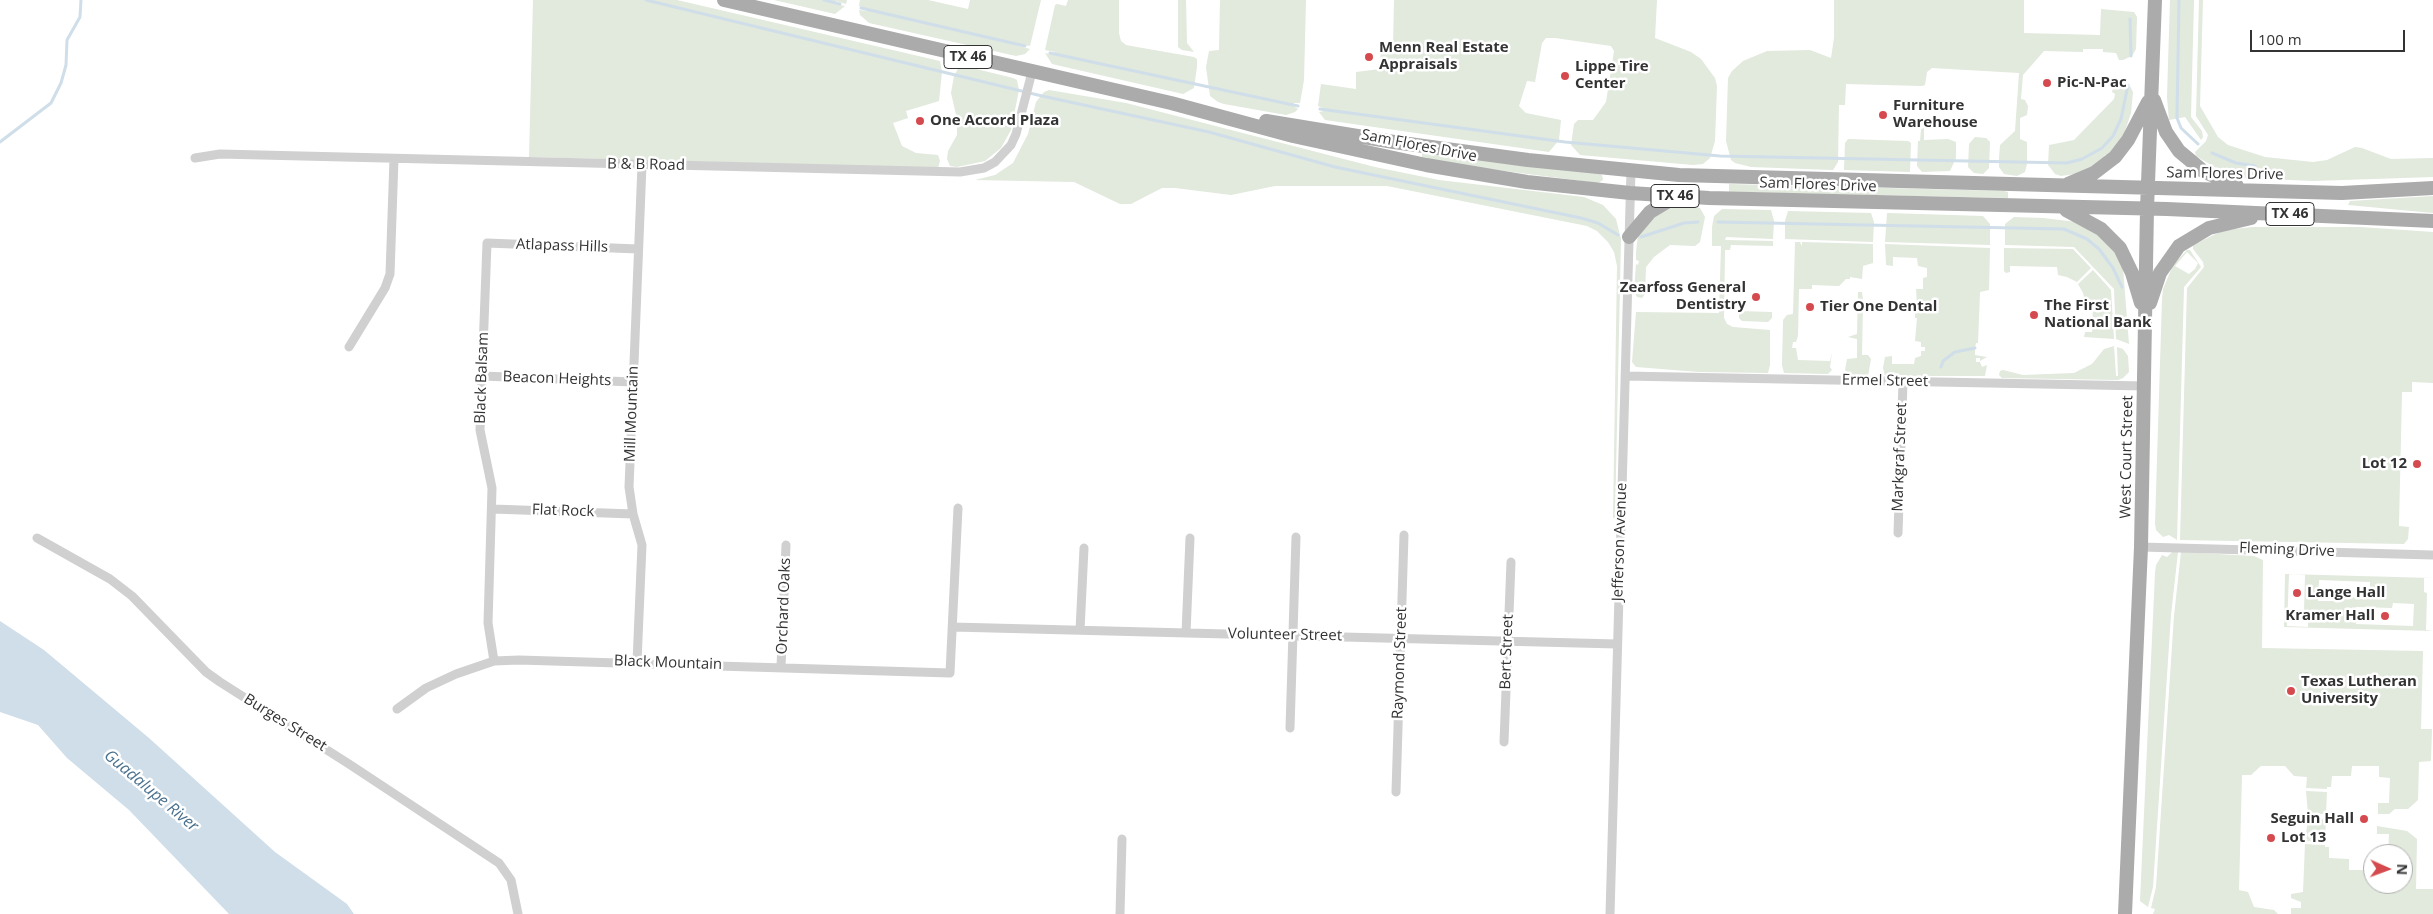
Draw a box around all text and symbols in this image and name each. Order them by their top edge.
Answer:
scale bar [2253,20,2408,52]
text: 100 m [2258,29,2302,49]
place label: Menn Real Estate Appraisals [1379,39,1509,74]
road number: TX 46 [944,46,992,68]
marker: Menn Real Estate Appraisals [1363,51,1375,63]
place label: Lippe Tire Center [1575,58,1649,93]
marker: Lippe Tire Center [1559,70,1571,82]
place label: Pic-N-Pac [2057,74,2127,92]
marker: Pic-N-Pac [2041,77,2053,89]
place label: Furniture Warehouse [1893,97,1978,132]
marker: Furniture Warehouse [1877,109,1889,121]
place label: One Accord Plaza [930,112,1059,130]
marker: One Accord Plaza [914,115,926,127]
street label: Sam Flores Drive [1360,126,1478,166]
street label: B & B Road [607,155,685,175]
street label: Sam Flores Drive [2166,164,2284,184]
street label: Sam Flores Drive [1759,174,1877,196]
road number: TX 46 [1651,185,1699,208]
road number: TX 46 [2266,202,2314,225]
street label: Atlapass Hills [516,235,608,257]
place label: Zearfoss General Dentistry [1620,279,1746,314]
marker: Zearfoss General Dentistry [1750,291,1762,303]
place label: The First National Bank [2044,297,2151,332]
place label: Tier One Dental [1820,298,1937,316]
marker: Tier One Dental [1804,301,1816,313]
marker: The First National Bank [2028,309,2040,321]
street label: Black Balsam [471,332,493,424]
street label: Mill Mountain [621,366,643,462]
street label: Beacon Heights [502,368,612,390]
street label: Ermel Street [1842,371,1928,391]
street label: West Court Street [2117,395,2137,519]
street label: Markgraf Street [1889,402,1911,512]
place label: Lot 12 [2362,455,2407,473]
marker: Lot 12 [2411,458,2423,470]
street label: Jefferson Avenue [1609,482,1631,602]
street label: Flat Rock [531,501,595,521]
street label: Fleming Drive [2239,539,2335,561]
street label: Orchard Oaks [773,557,795,655]
place label: Lange Hall [2307,584,2385,602]
marker: Lange Hall [2291,587,2303,599]
street label: Raymond Street [1389,607,1411,719]
place label: Kramer Hall [2285,607,2375,625]
marker: Kramer Hall [2379,610,2391,622]
street label: Bert Street [1497,614,1517,690]
street label: Volunteer Street [1228,625,1342,645]
street label: Black Mountain [614,652,722,674]
place label: Texas Lutheran University [2301,673,2417,708]
marker: Texas Lutheran University [2285,685,2297,697]
street label: Burges Street [240,690,330,756]
water label: Guadalupe River [100,746,202,836]
place label: Seguin Hall [2271,810,2354,828]
marker: Seguin Hall [2358,813,2370,825]
place label: Lot 13 [2281,829,2326,847]
marker: Lot 13 [2265,832,2277,844]
north arrow [2363,844,2413,894]
text: N [2393,863,2412,876]

